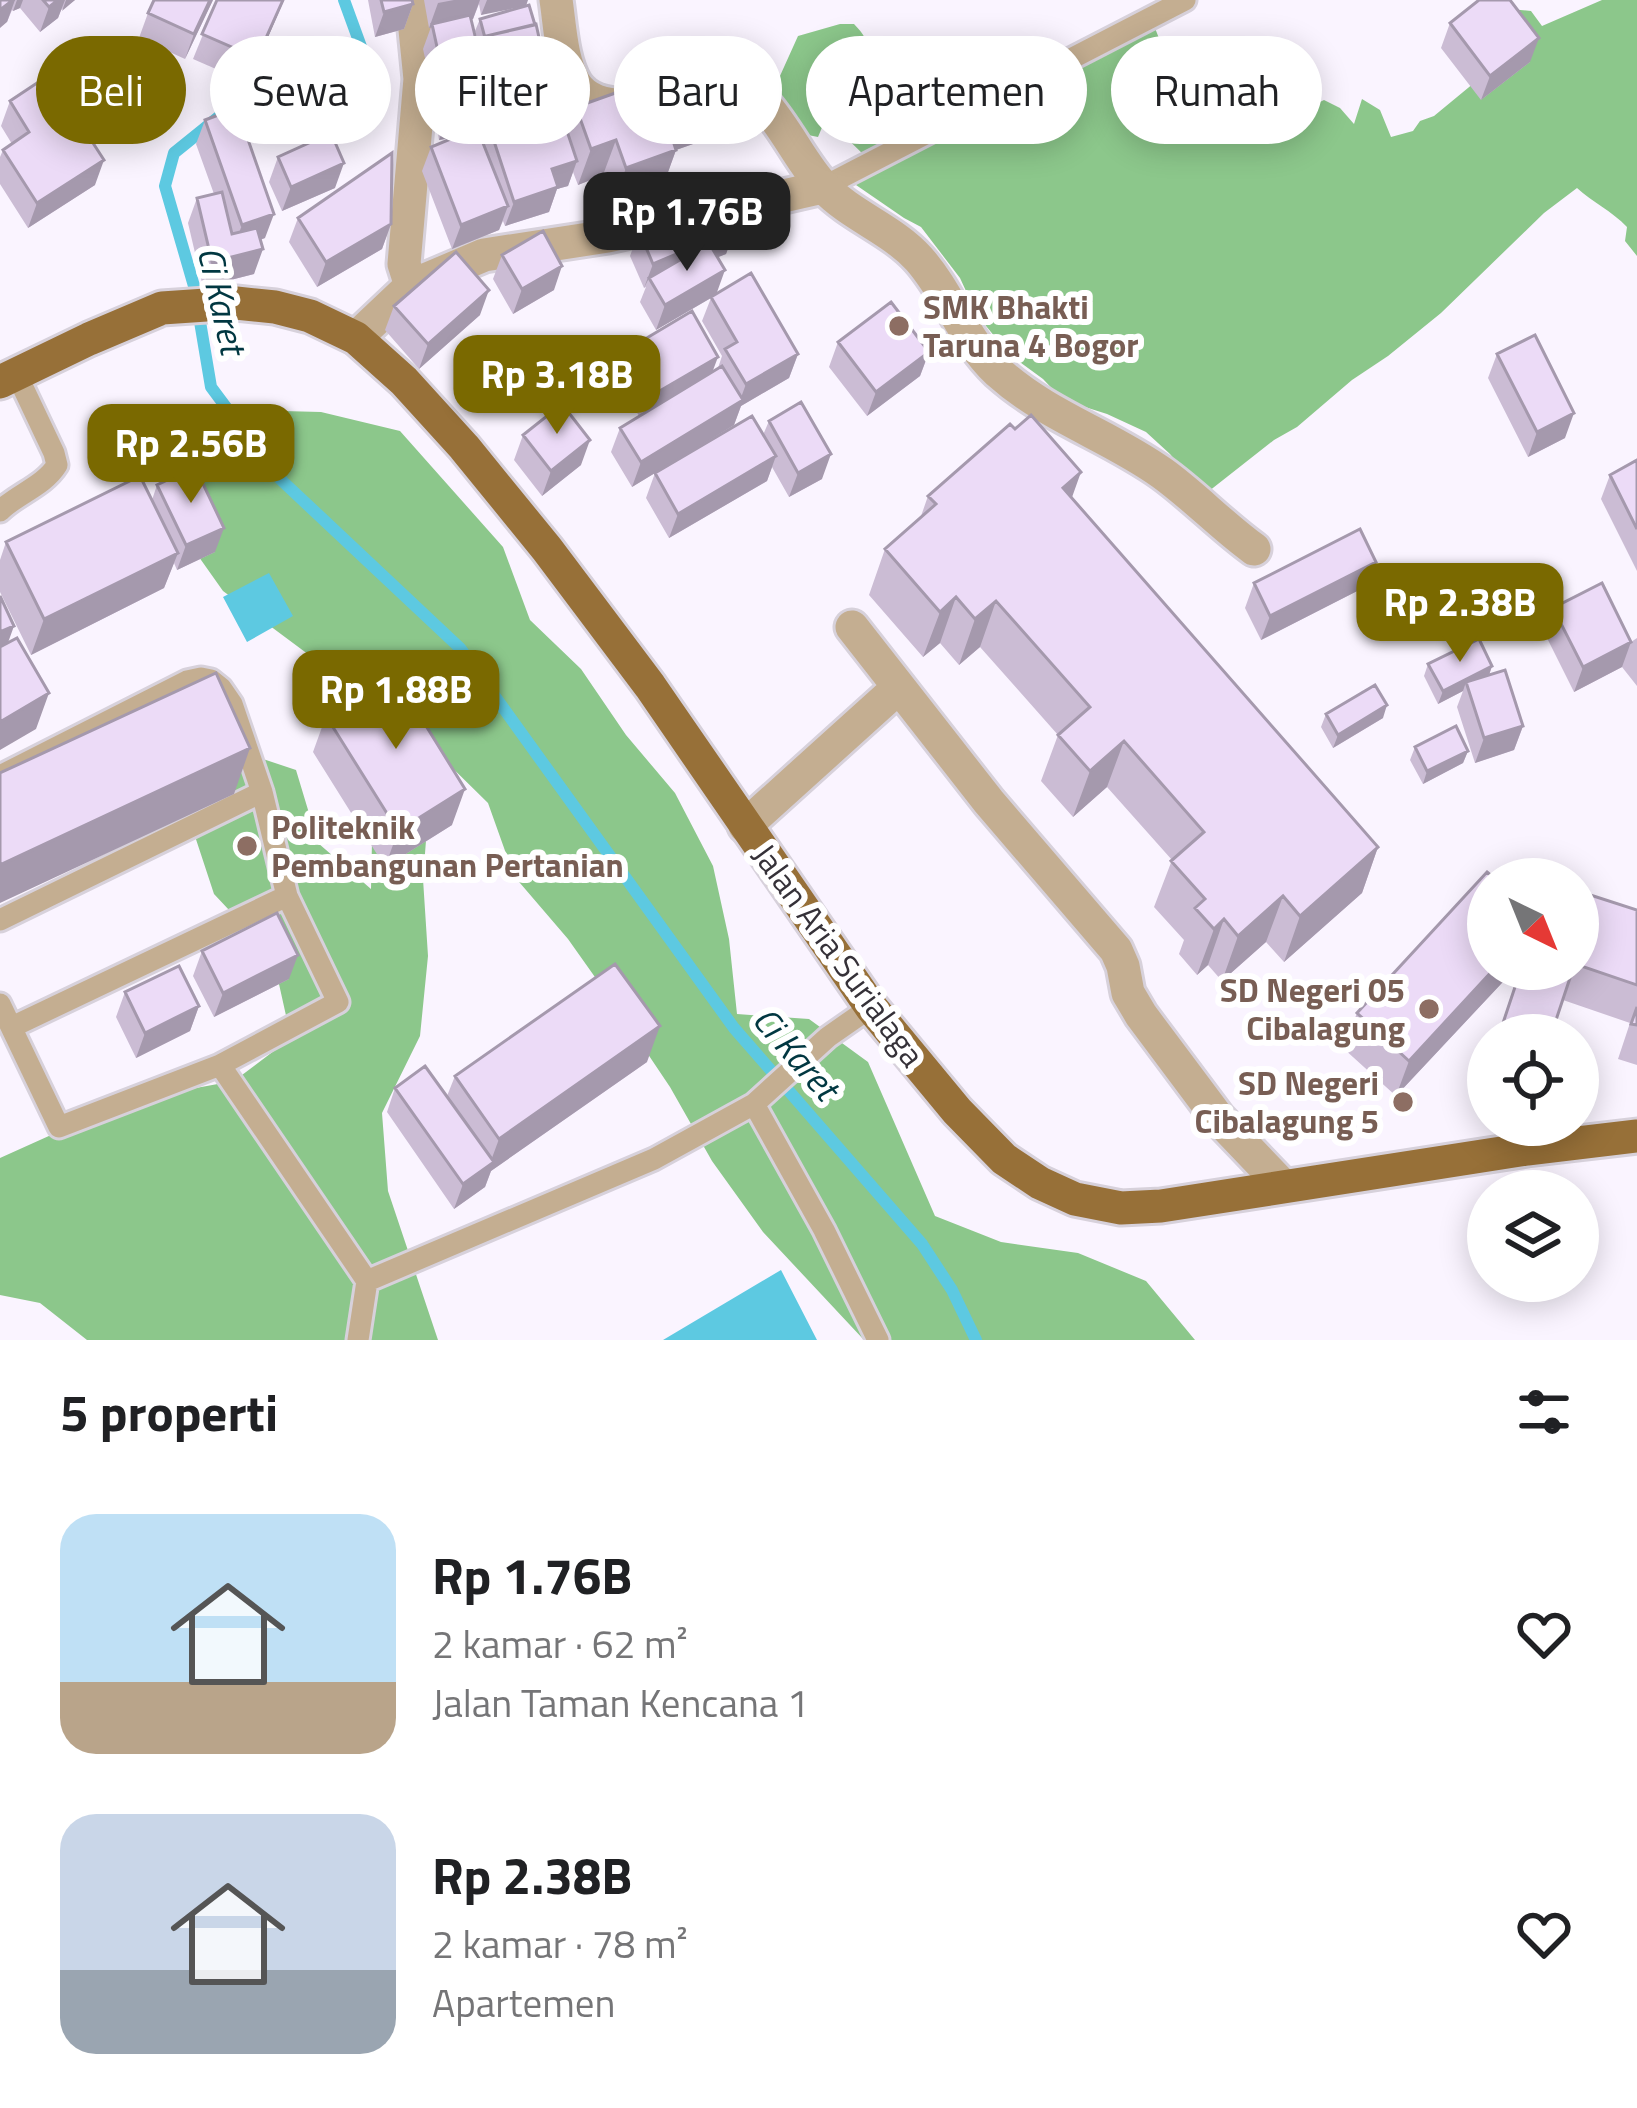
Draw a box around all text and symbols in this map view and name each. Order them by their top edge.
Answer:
chip: Beli [36,36,186,144]
chip: Sewa [210,36,391,144]
chip: Filter [415,36,590,144]
chip: Baru [614,36,782,144]
chip: Apartemen [806,36,1087,144]
chip: Rumah [1111,36,1322,144]
pin: Rp 1.76B [563,172,811,274]
text: Rp 1.76B [610,181,764,240]
water label: Ci Karet [183,241,263,363]
place label: SMK Bhakti Taruna 4 Bogor [923,282,1139,370]
marker: SMK Bhakti Taruna 4 Bogor [886,313,912,339]
pin: Rp 3.18B [433,335,681,437]
text: Rp 3.18B [480,344,634,403]
pin: Rp 2.56B [67,404,315,506]
text: Rp 2.56B [114,413,268,472]
pin: Rp 2.38B [1336,563,1584,665]
text: Rp 2.38B [1383,572,1537,631]
pin: Rp 1.88B [272,650,520,752]
text: Rp 1.88B [319,659,473,718]
place label: Politeknik Pembangunan Pertanian [271,802,624,890]
marker: Politeknik Pembangunan Pertanian [234,833,260,859]
street label: Jalan Aria Surialaga [741,833,937,1077]
north arrow [1467,858,1599,990]
map controls [1467,858,1599,1302]
place label: SD Negeri 05 Cibalagung [1220,965,1405,1053]
water label: Ci Karet [740,994,856,1115]
marker: SD Negeri 05 Cibalagung [1416,996,1442,1022]
button: locate [1467,1014,1599,1146]
place label: SD Negeri Cibalagung 5 [1194,1058,1379,1146]
marker: SD Negeri Cibalagung 5 [1390,1089,1416,1115]
button: layers [1467,1170,1599,1302]
text: 5 properti [60,1373,278,1451]
icon: filters [1511,1379,1577,1445]
text: Rp 1.76B [432,1536,632,1614]
icon: home [156,1562,300,1706]
icon: heart [1511,1601,1577,1667]
text: 2 kamar · 62 m² [432,1614,688,1673]
text: Jalan Taman Kencana 1 [432,1673,809,1732]
text: Rp 2.38B [432,1836,632,1914]
icon: home [156,1862,300,2006]
icon: heart [1511,1901,1577,1967]
text: 2 kamar · 78 m² [432,1914,688,1973]
text: Apartemen [432,1973,615,2032]

